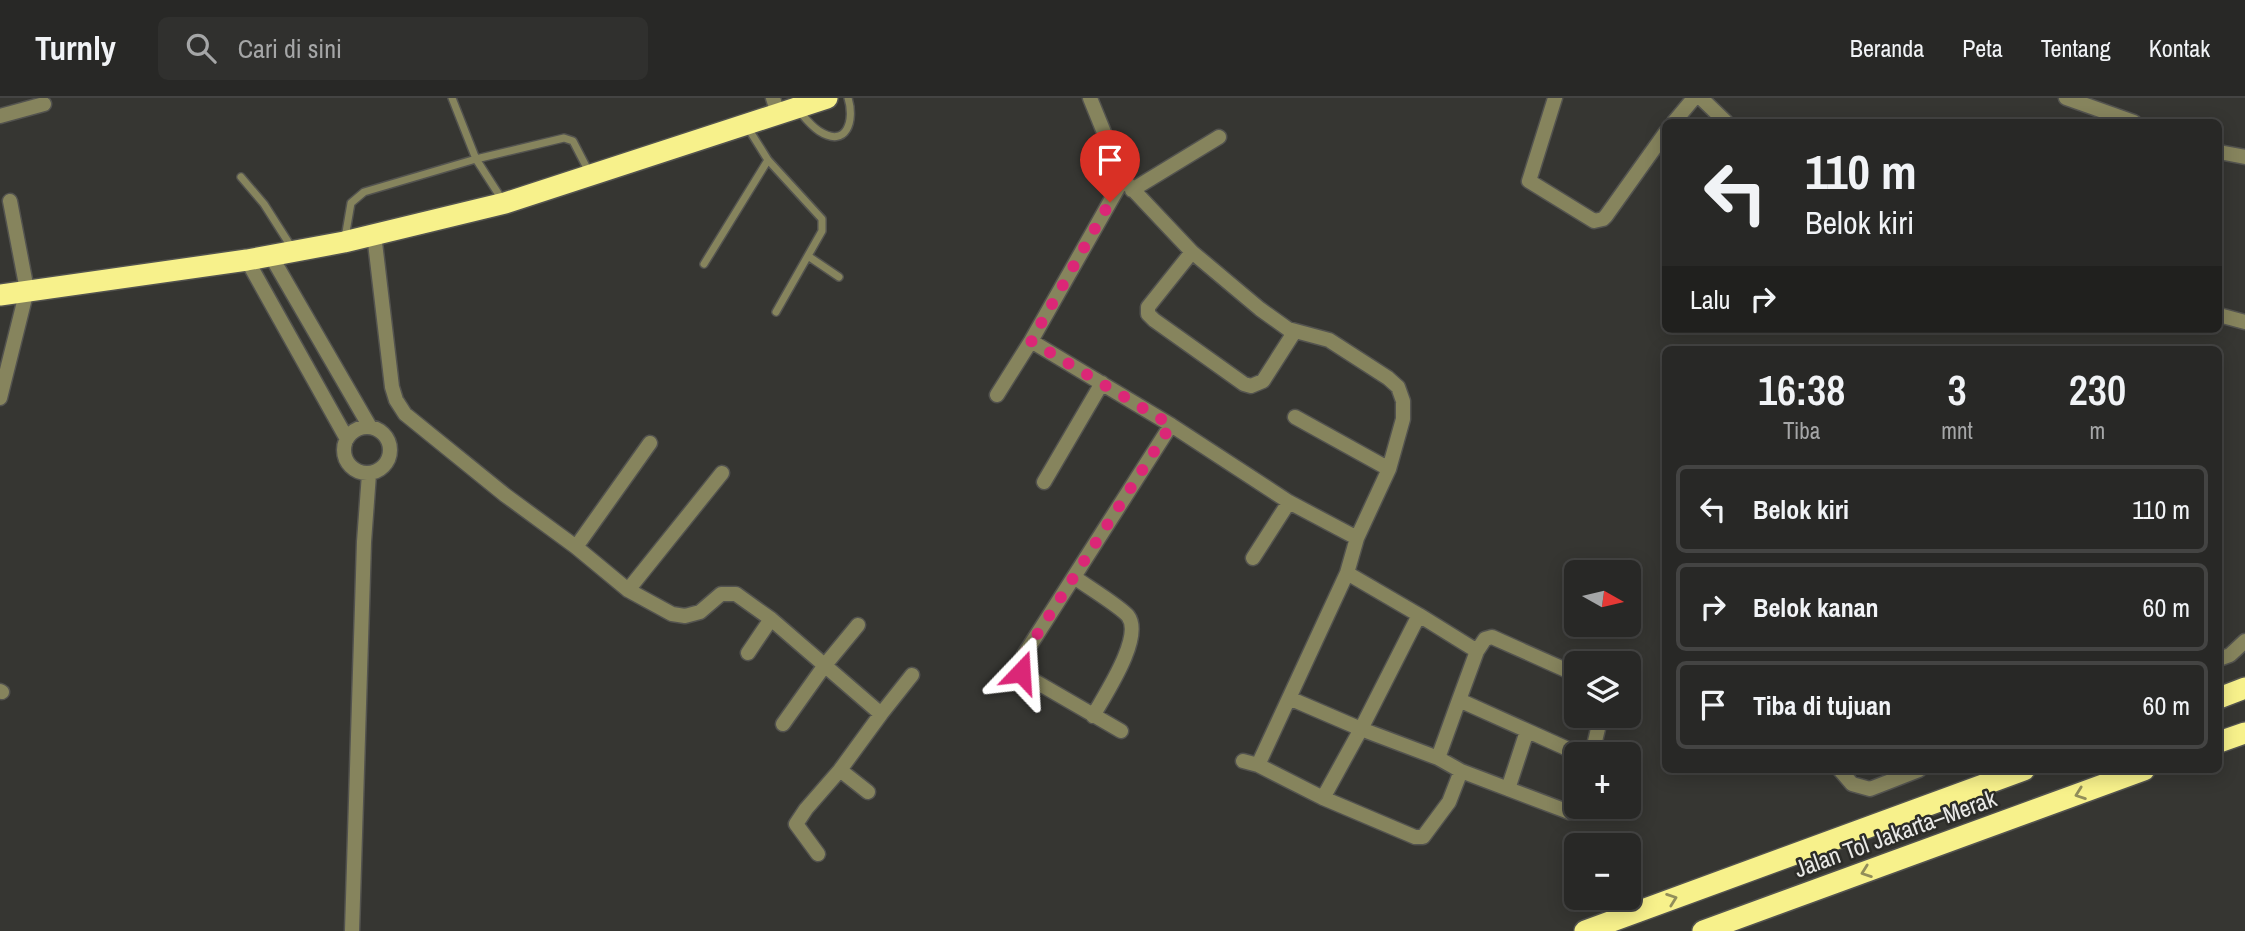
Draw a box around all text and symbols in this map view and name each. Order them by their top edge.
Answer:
search box [158,17,648,80]
text: Turnly [35,26,116,70]
icon: search [182,29,220,67]
text: Cari di sini [238,31,342,66]
text: Beranda [1850,32,1924,64]
text: Peta [1962,32,2003,64]
text: Tentang [2041,32,2111,64]
text: Kontak [2149,32,2210,64]
pin [1080,130,1140,202]
text: 110 m [1805,138,1917,204]
icon: arrive [1091,141,1129,179]
icon: left [1690,147,1781,238]
text: Belok kiri [1805,201,1914,244]
icon: right [1744,280,1782,318]
text: Lalu [1690,282,1730,317]
text: 16:38 [1758,362,1845,418]
text: 3 [1947,362,1967,418]
text: 230 [2069,362,2126,418]
text: Tiba [1783,415,1820,446]
text: mnt [1941,415,1973,446]
text: m [2090,415,2105,446]
icon: left [1694,490,1732,528]
text: Belok kiri [1753,492,1849,527]
text: 110 m [2132,492,2190,527]
north arrow [1564,560,1642,637]
map controls [1564,560,1641,910]
icon: right [1694,588,1732,626]
text: Belok kanan [1753,590,1879,625]
text: 60 m [2143,590,2190,625]
position arrow [984,635,1058,709]
button: layers [1564,651,1641,728]
icon: arrive [1694,686,1732,724]
text: Tiba di tujuan [1753,688,1891,723]
text: 60 m [2143,688,2190,723]
button: + [1564,742,1641,819]
street label: Jalan Tol Jakarta–Merak [1789,781,2001,884]
one-way arrow [2074,785,2086,799]
button: − [1564,833,1641,910]
one-way arrow [1860,863,1872,877]
one-way arrow [1666,893,1678,907]

